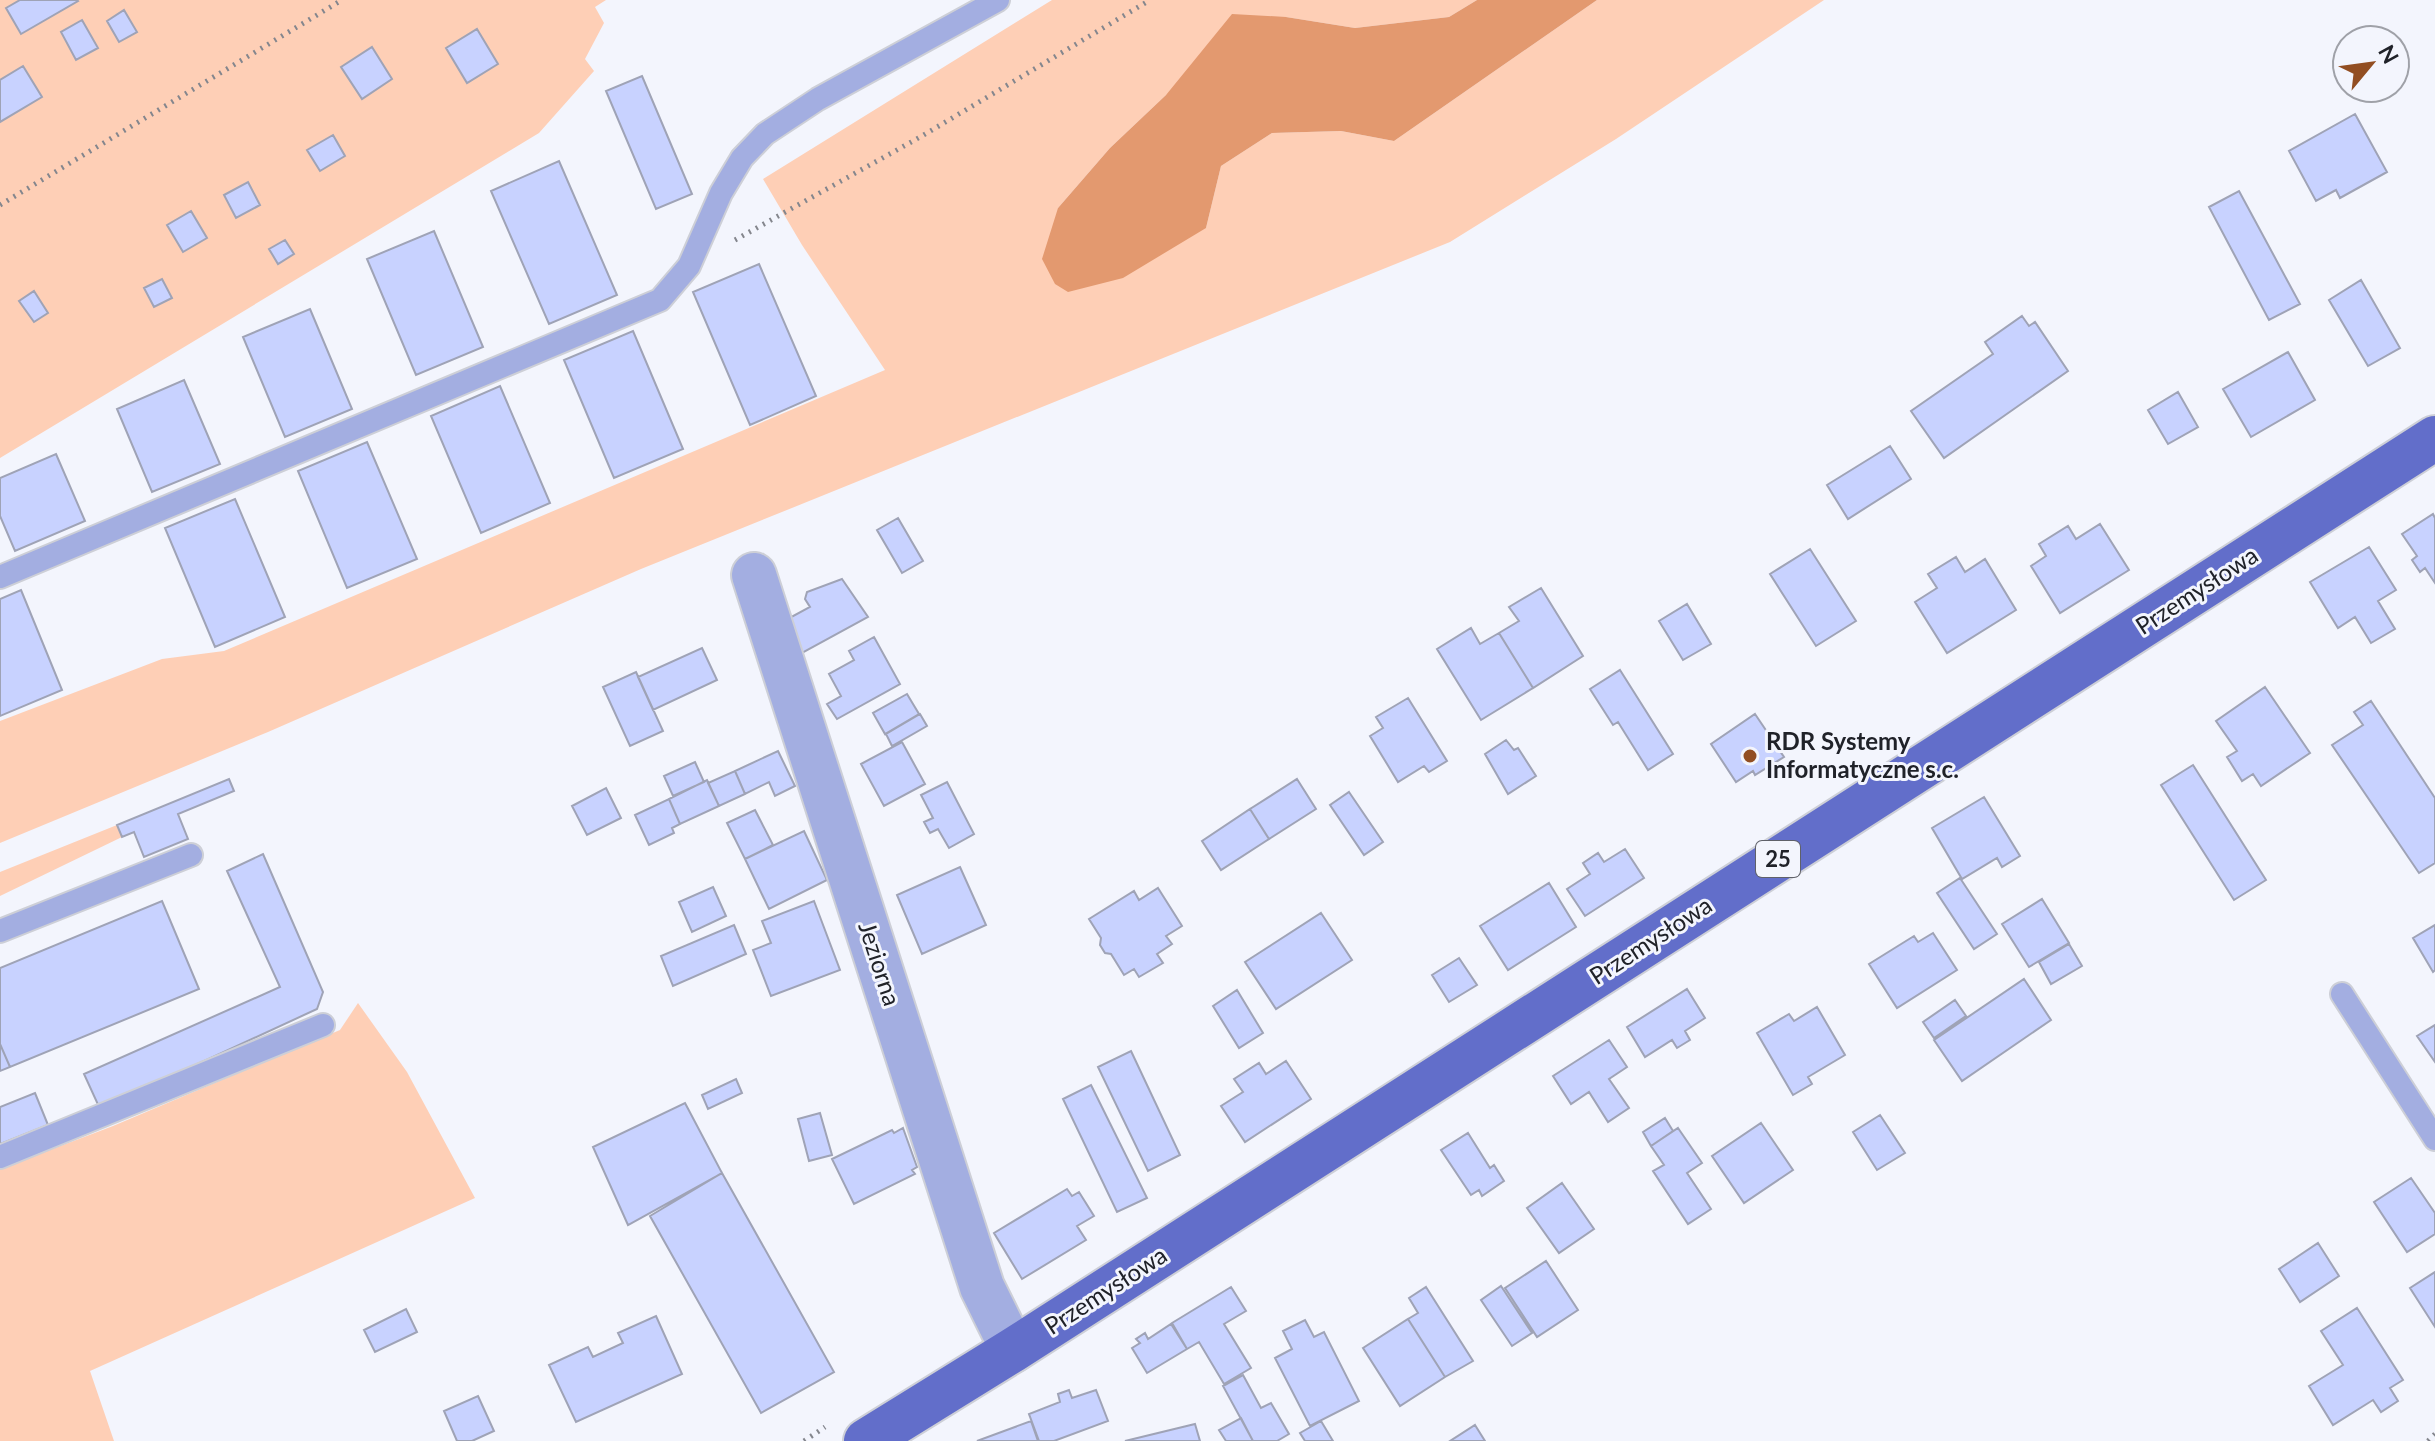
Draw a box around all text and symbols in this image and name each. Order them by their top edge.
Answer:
north arrow [2331,24,2411,104]
text: N [2373,40,2405,68]
street label: Przemysłowa [2130,540,2263,640]
place label: RDR Systemy Informatyczne s.c. [1766,726,1959,783]
marker: RDR Systemy Informatyczne s.c. [1741,747,1759,765]
road number: 25 [1756,841,1800,877]
street label: Przemysłowa [1584,890,1717,990]
street label: Jeziorna [853,918,908,1009]
street label: Przemysłowa [1039,1240,1172,1340]

